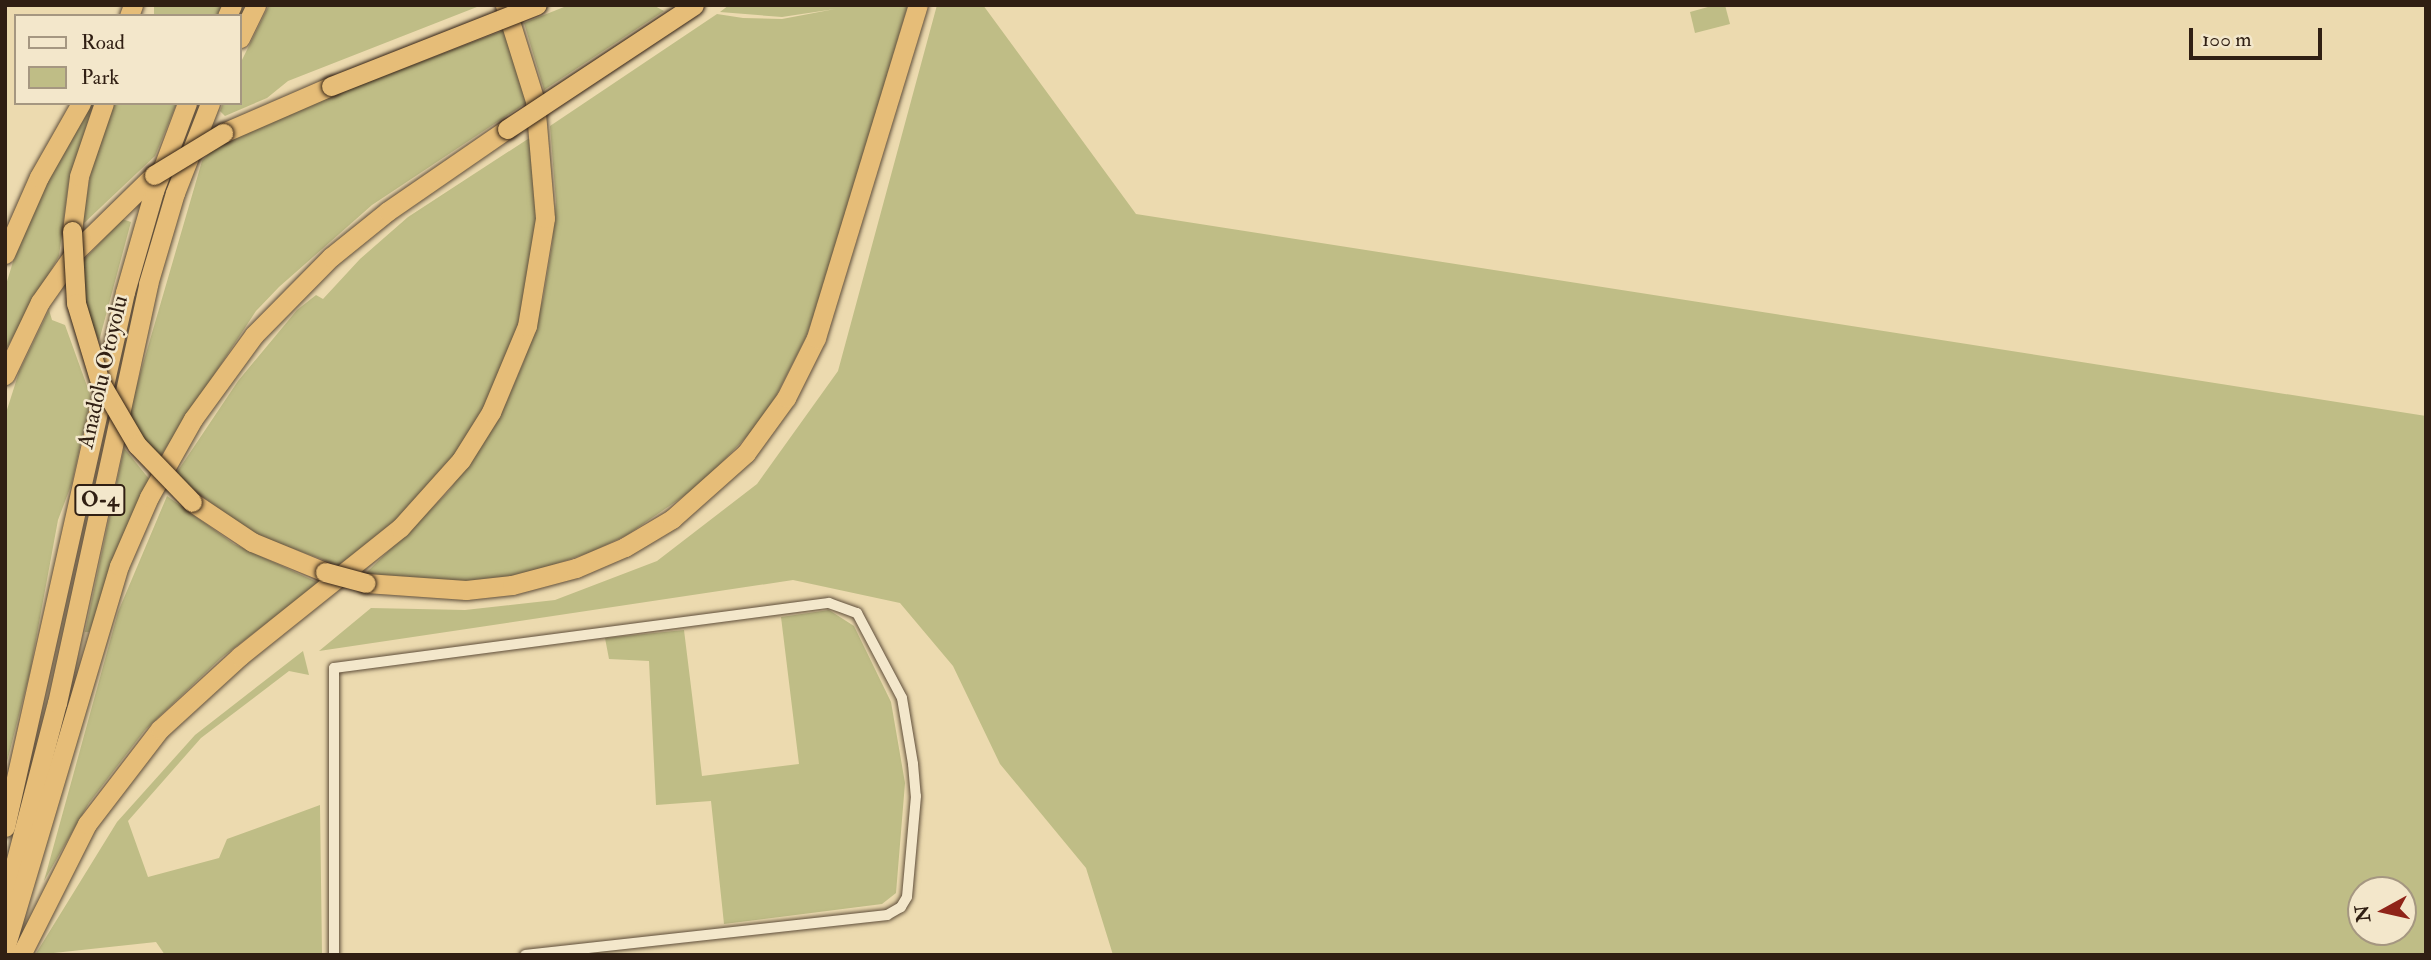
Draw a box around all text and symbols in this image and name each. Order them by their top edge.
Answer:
legend [14,14,242,105]
scale bar [2193,14,2326,58]
text: 100 m [2202,26,2252,53]
text: Road [81,29,125,56]
text: Park [81,64,119,91]
street label: Anadolu Otoyolu [72,293,134,451]
road number: O-4 [74,482,126,518]
north arrow [2347,876,2417,946]
text: N [2350,904,2376,924]

